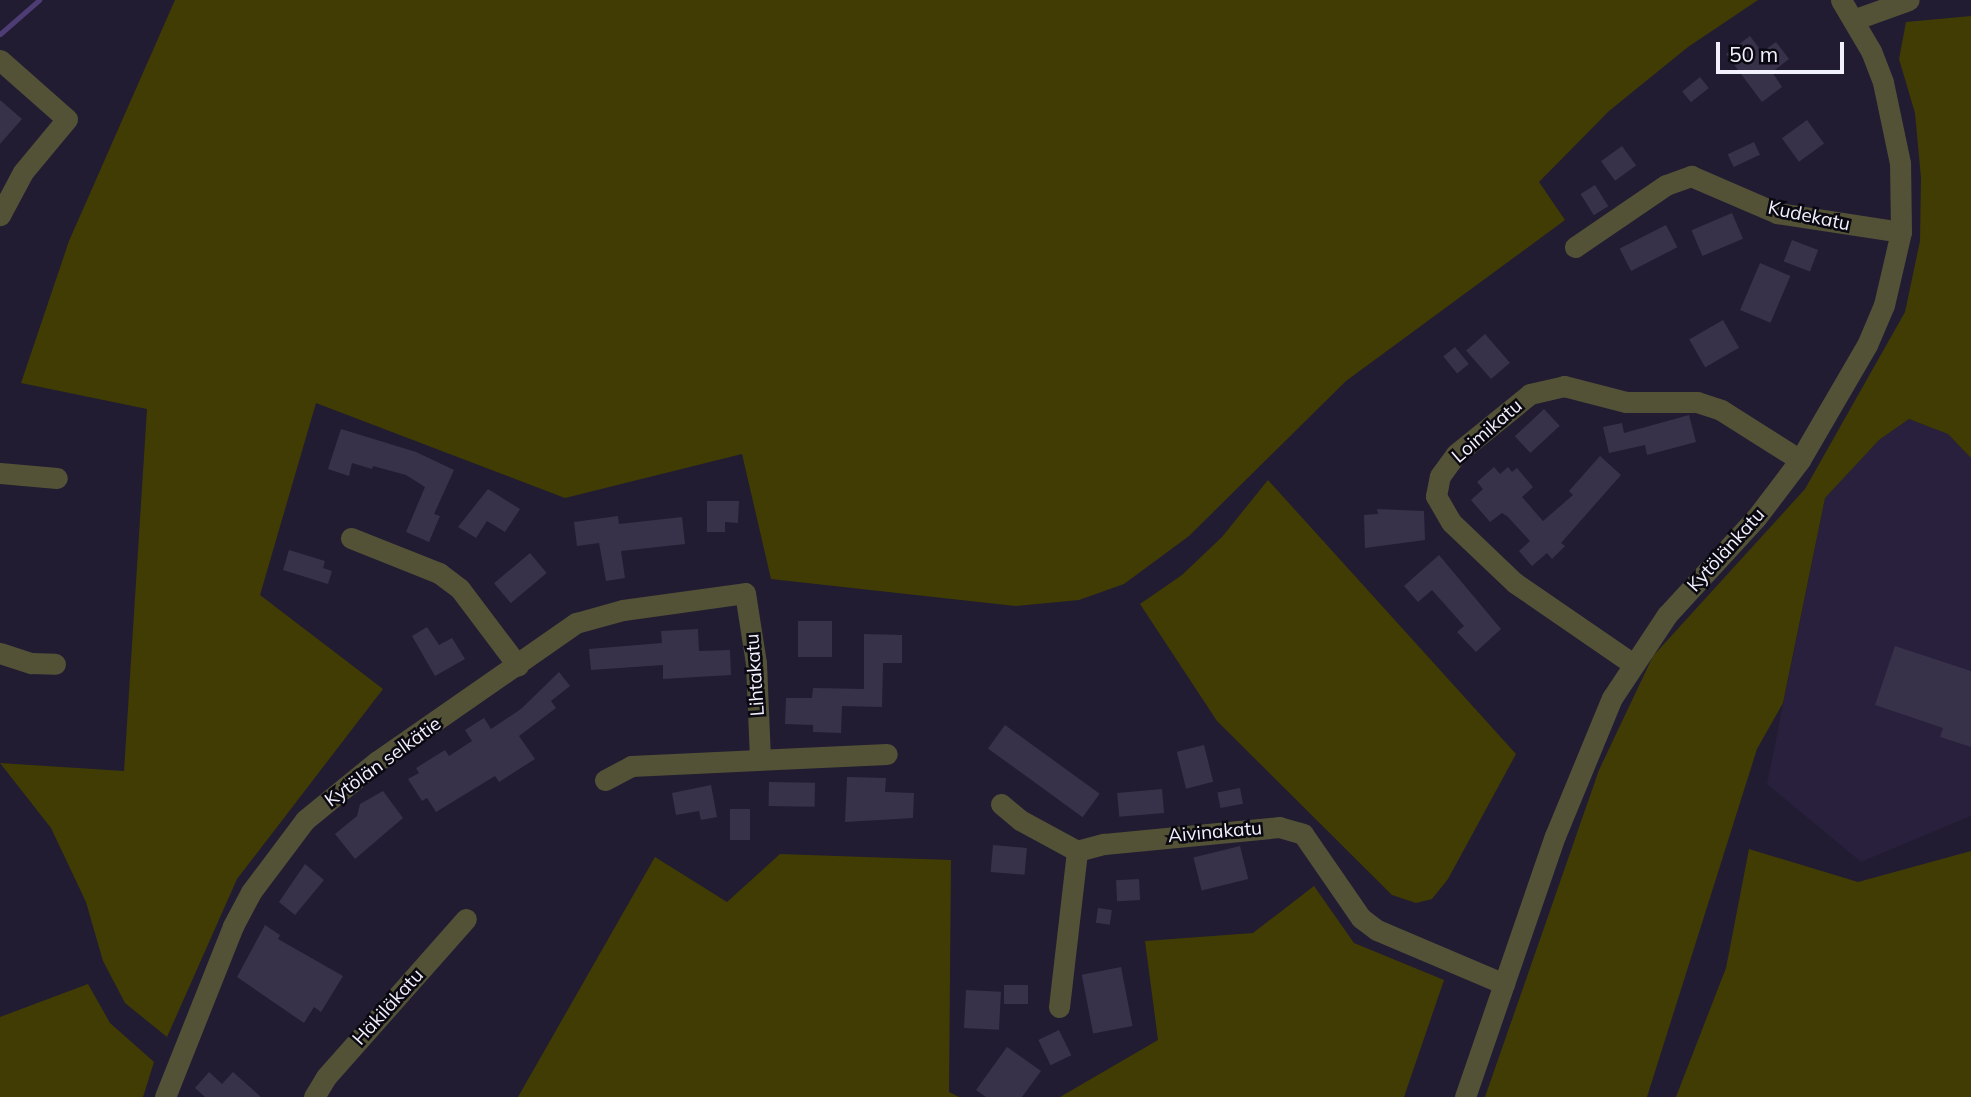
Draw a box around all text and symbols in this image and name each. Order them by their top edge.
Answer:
scale bar [1719,28,1847,72]
text: 50 m [1729,41,1778,67]
street label: Kudekatu [1766,196,1852,236]
street label: Loimikatu [1447,394,1527,468]
street label: Kytölänkatu [1682,503,1770,597]
street label: Lihtakatu [741,633,769,717]
street label: Kytölän selkätie [320,712,446,812]
street label: Aivinakatu [1167,817,1263,847]
street label: Häkiläkatu [348,964,428,1050]

